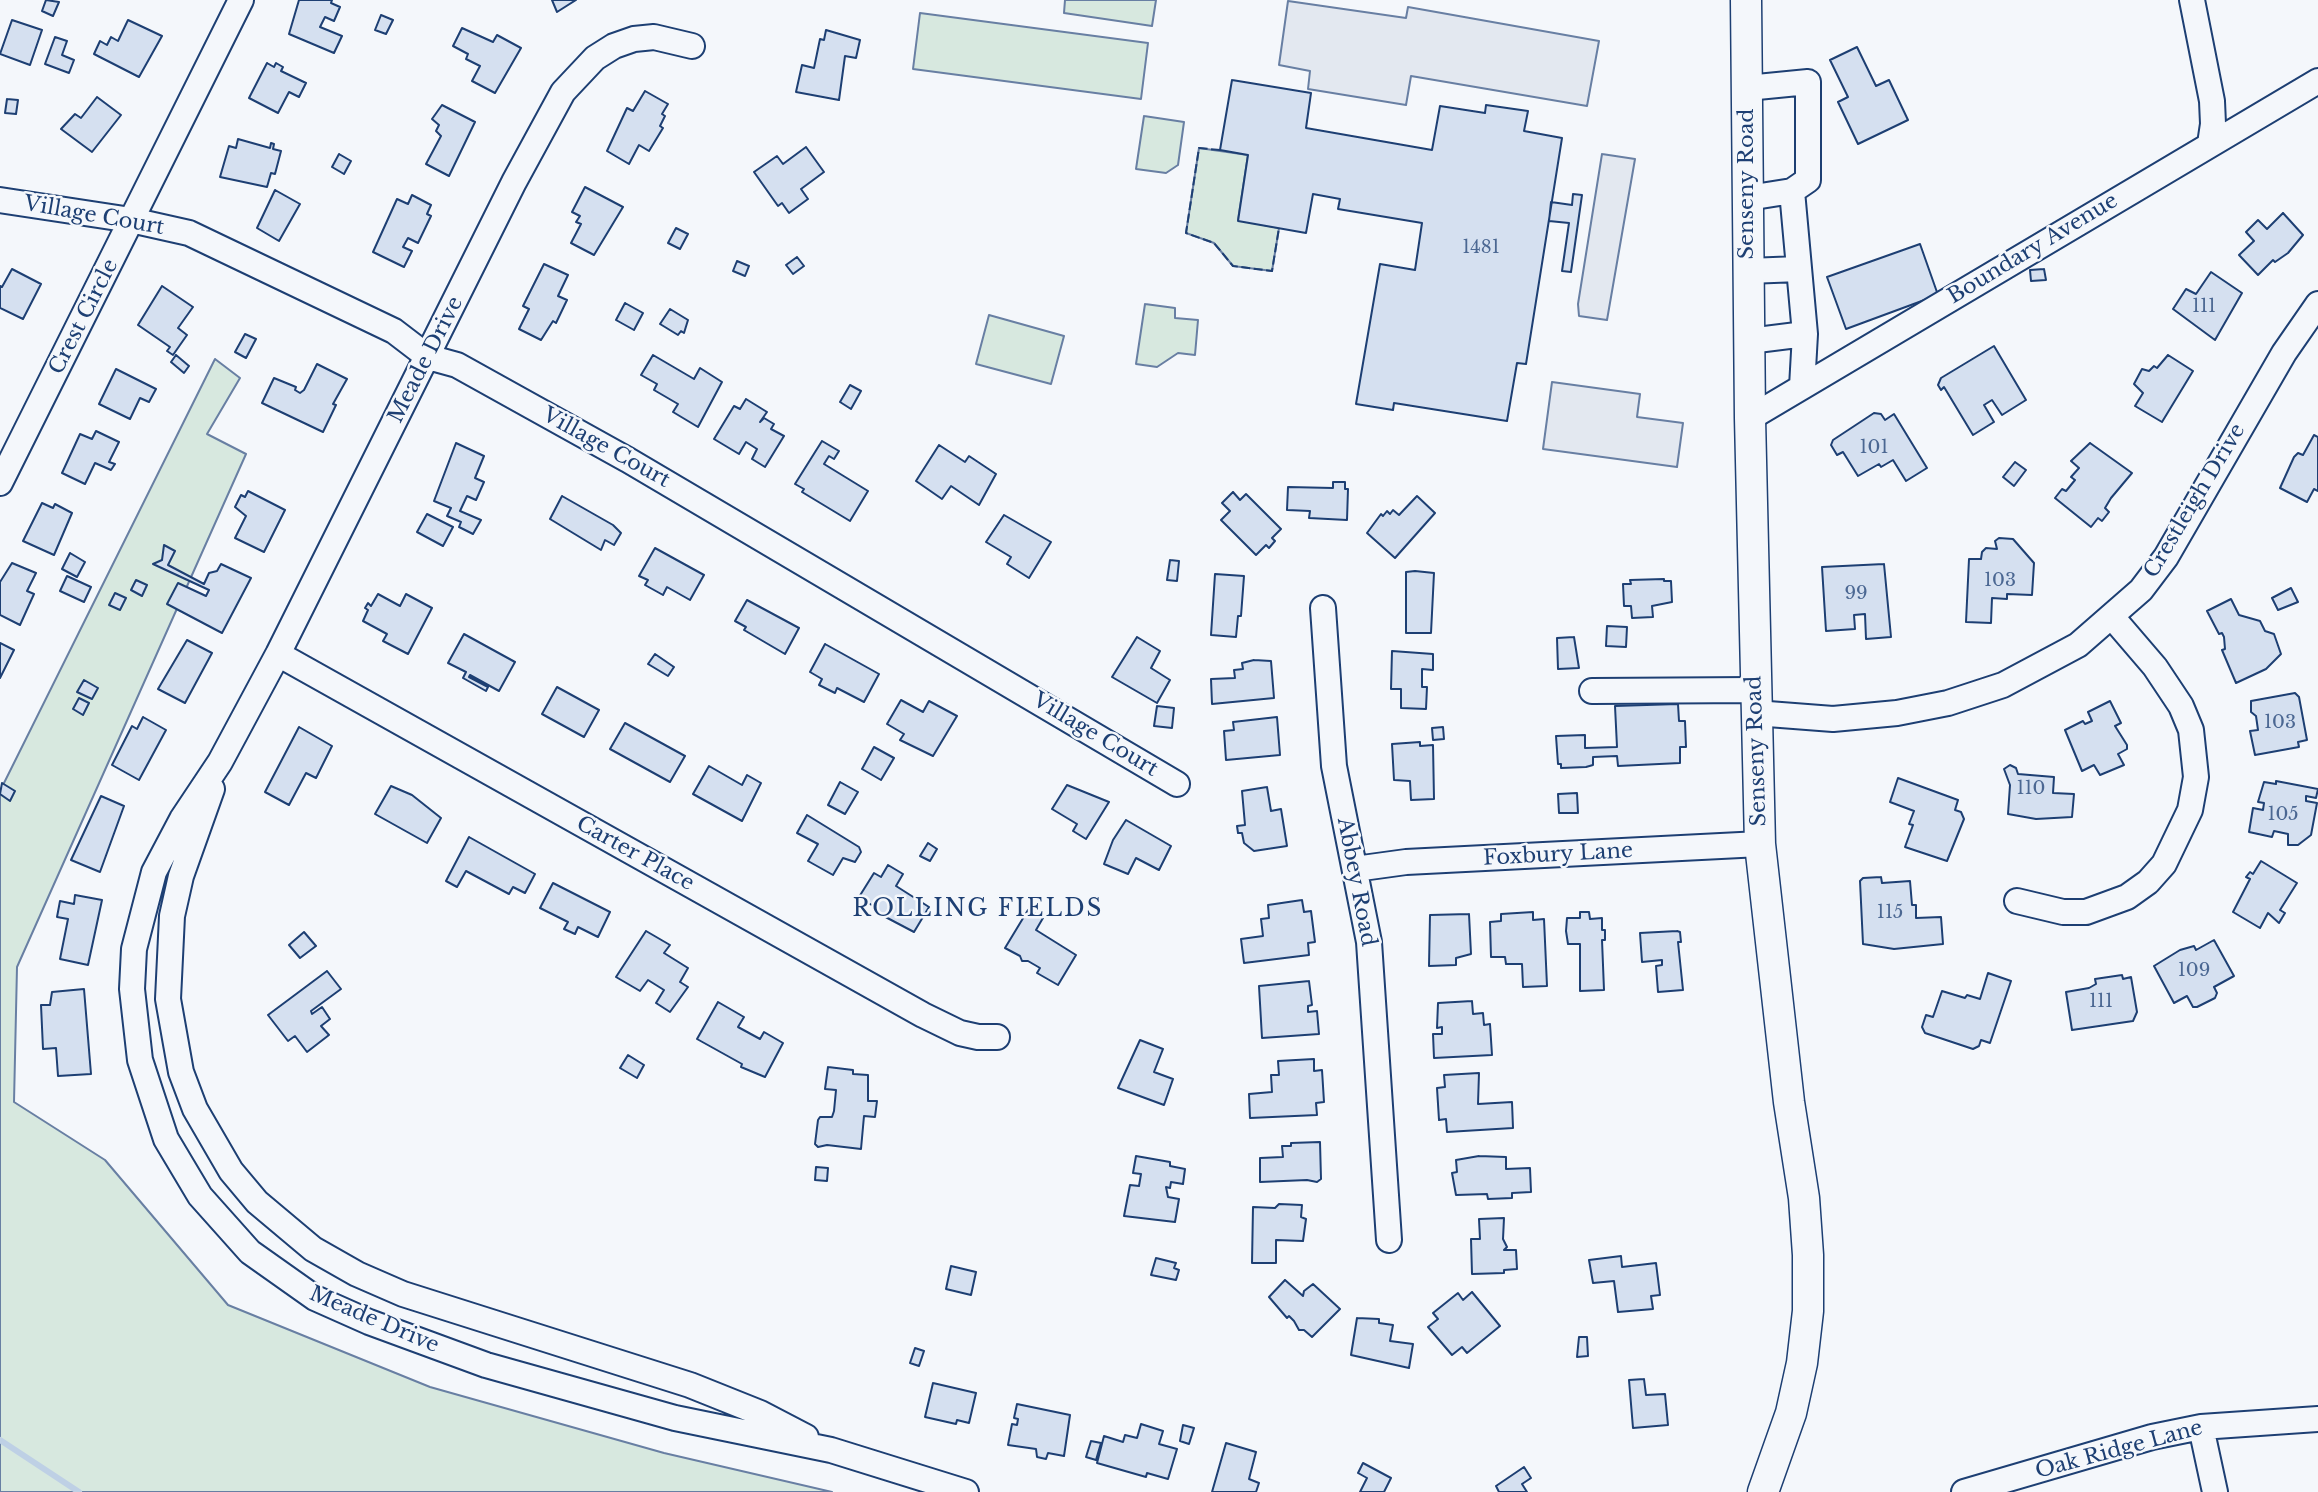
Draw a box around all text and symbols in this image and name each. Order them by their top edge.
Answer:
street label: Senseny Road [1734,109,1760,259]
street label: Boundary Avenue [1944,188,2122,310]
street label: Village Court [22,191,166,241]
house number: 1481 [1462,237,1500,259]
street label: Crest Circle [44,255,124,379]
street label: Meade Drive [383,293,469,427]
house number: 111 [2192,296,2216,318]
street label: Village Court [538,403,674,493]
street label: Crestleigh Drive [2139,419,2251,583]
house number: 101 [1860,437,1888,459]
house number: 103 [1984,570,2016,592]
house number: 99 [1844,583,1868,605]
street label: Senseny Road [1742,675,1772,827]
street label: Village Court [1028,688,1162,782]
house number: 103 [2264,712,2296,734]
house number: 110 [2017,778,2045,800]
house number: 105 [2267,804,2299,826]
street label: Carter Place [572,811,698,897]
street label: Abbey Road [1331,815,1381,949]
street label: Foxbury Lane [1482,838,1634,872]
district label: ROLLING FIELDS [854,896,1102,924]
house number: 115 [1877,902,1903,924]
house number: 109 [2178,960,2210,982]
house number: 111 [2089,991,2113,1013]
street label: Meade Drive [305,1281,443,1359]
street label: Oak Ridge Lane [2033,1416,2205,1484]

